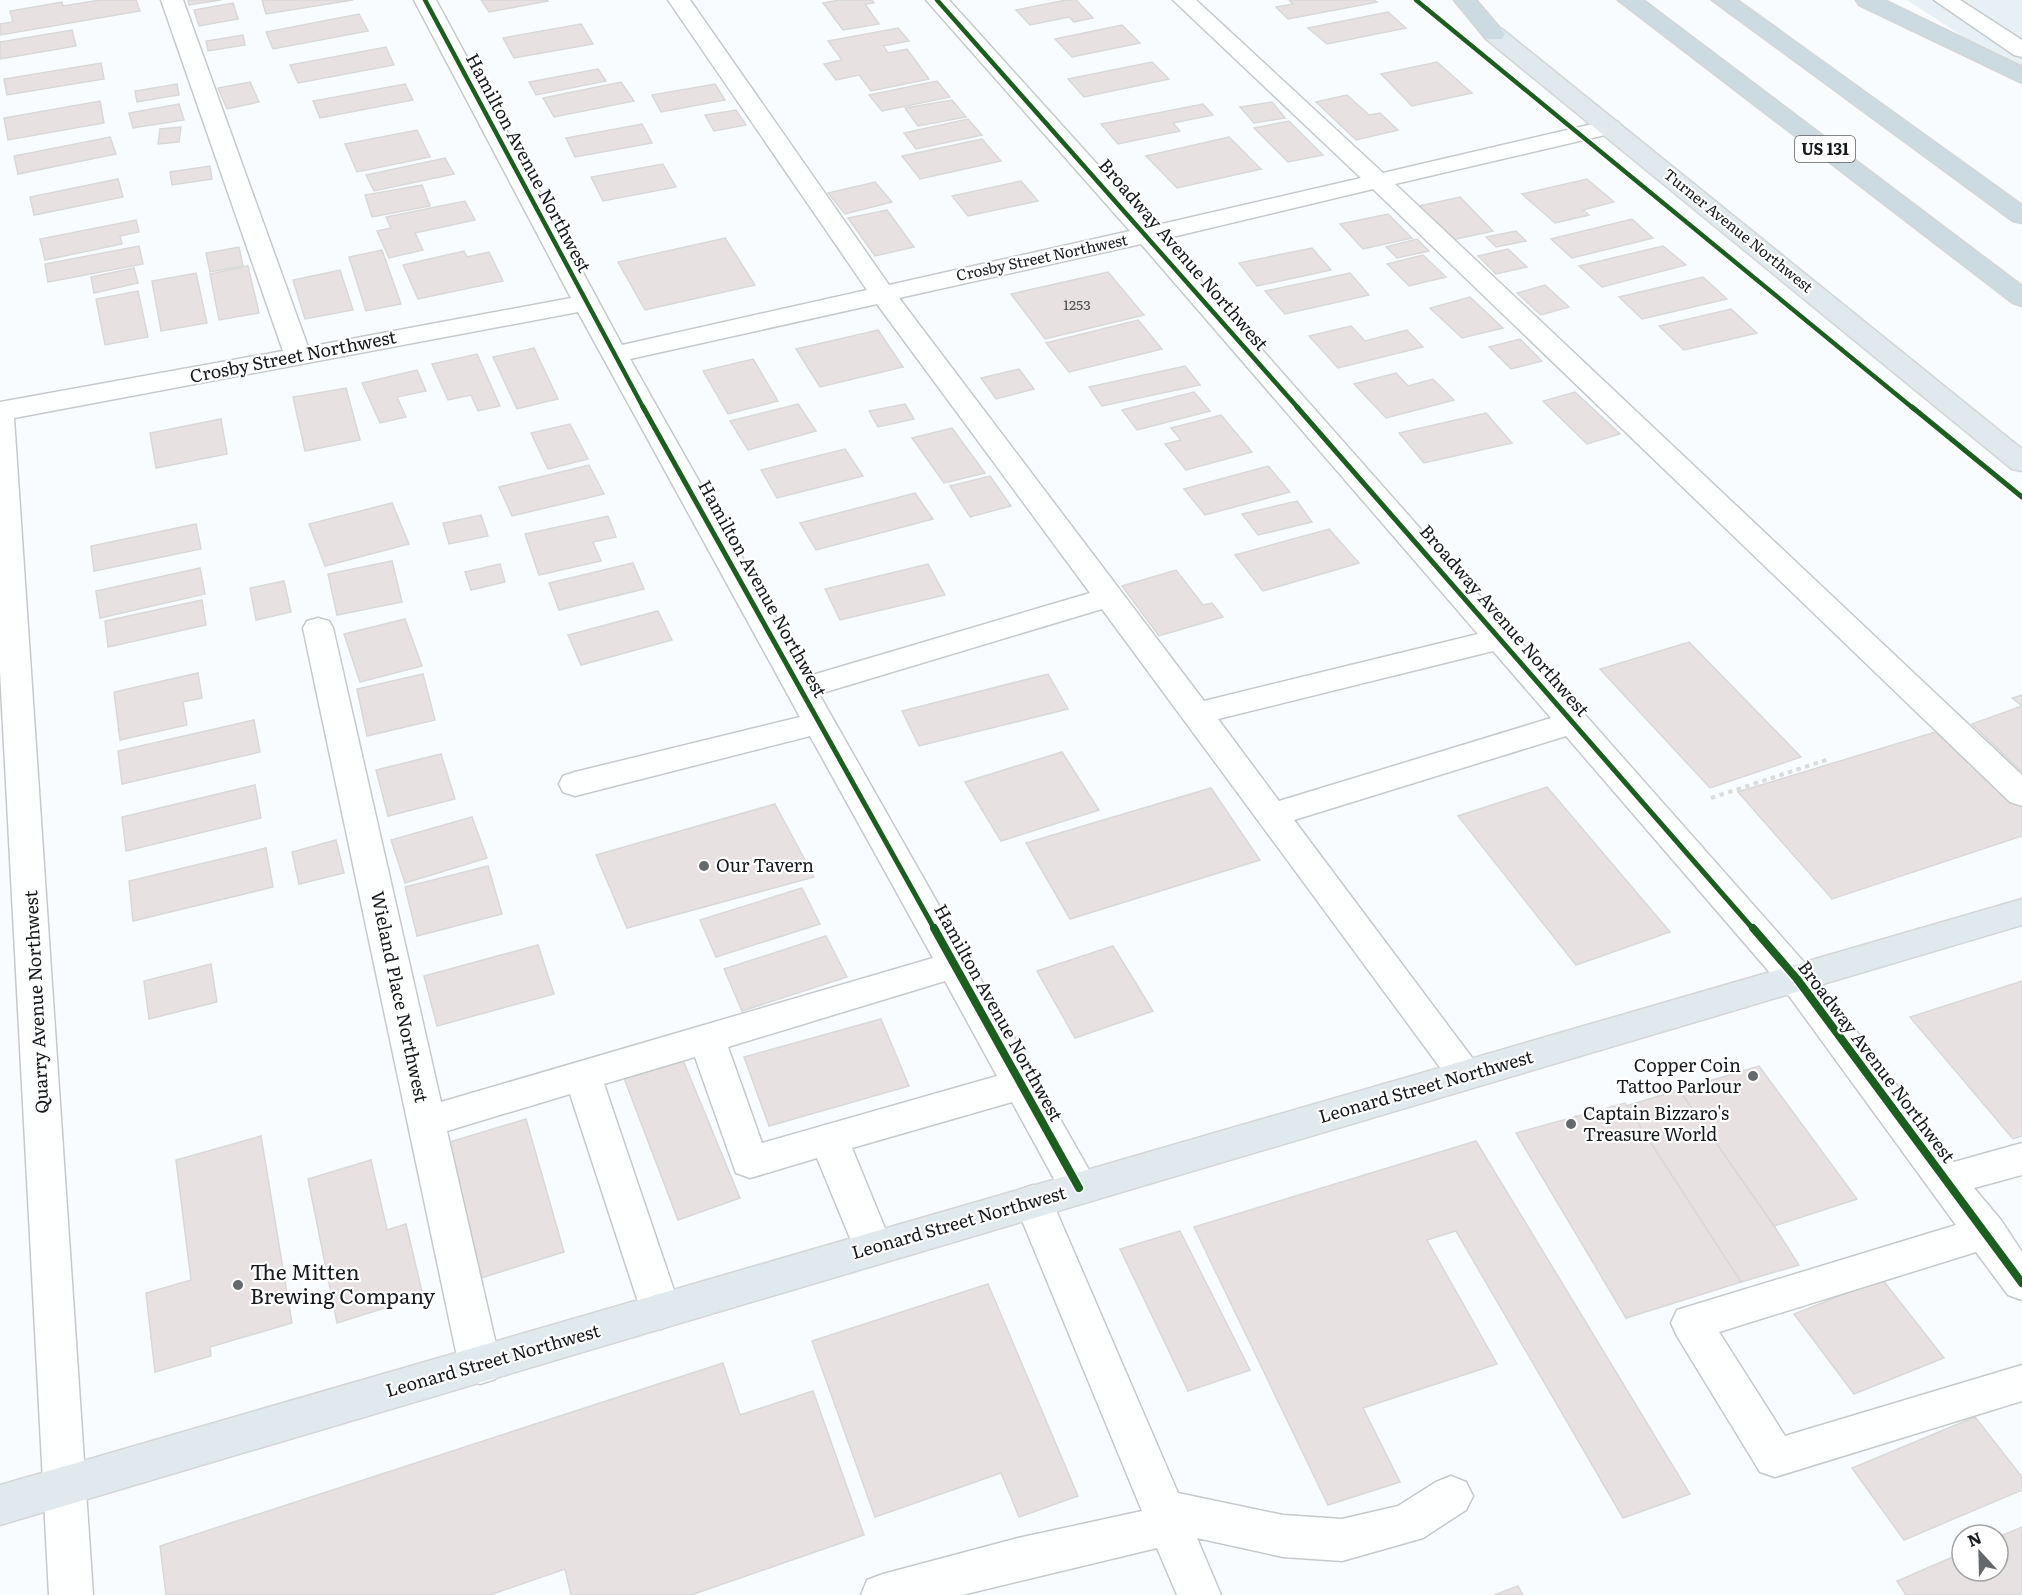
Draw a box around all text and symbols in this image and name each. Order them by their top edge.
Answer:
street label: Hamilton Avenue Northwest [460,48,599,277]
road number: US 131 [1795,136,1855,162]
street label: Broadway Avenue Northwest [1093,152,1276,357]
street label: Turner Avenue Northwest [1659,162,1819,297]
street label: Crosby Street Northwest [954,227,1130,286]
house number: 1253 [1063,294,1091,314]
street label: Crosby Street Northwest [187,322,399,389]
street label: Hamilton Avenue Northwest [692,475,835,703]
street label: Broadway Avenue Northwest [1414,518,1597,723]
place label: Our Tavern [716,851,814,878]
marker: Our Tavern [697,859,711,873]
street label: Wieland Place Northwest [365,888,436,1106]
street label: Quarry Avenue Northwest [16,889,55,1114]
street label: Hamilton Avenue Northwest [928,899,1071,1127]
street label: Broadway Avenue Northwest [1792,954,1963,1168]
street label: Leonard Street Northwest [1315,1042,1537,1129]
place label: Copper Coin Tattoo Parlour [1616,1051,1741,1099]
marker: Copper Coin Tattoo Parlour [1746,1069,1760,1083]
place label: Captain Bizzaro's Treasure World [1583,1099,1729,1147]
marker: Captain Bizzaro's Treasure World [1564,1117,1578,1131]
street label: Leonard Street Northwest [848,1178,1070,1265]
place label: The Mitten Brewing Company [250,1255,436,1310]
marker: The Mitten Brewing Company [231,1278,245,1292]
street label: Leonard Street Northwest [382,1316,604,1403]
north arrow [1950,1523,2010,1583]
text: N [1963,1525,1985,1552]

